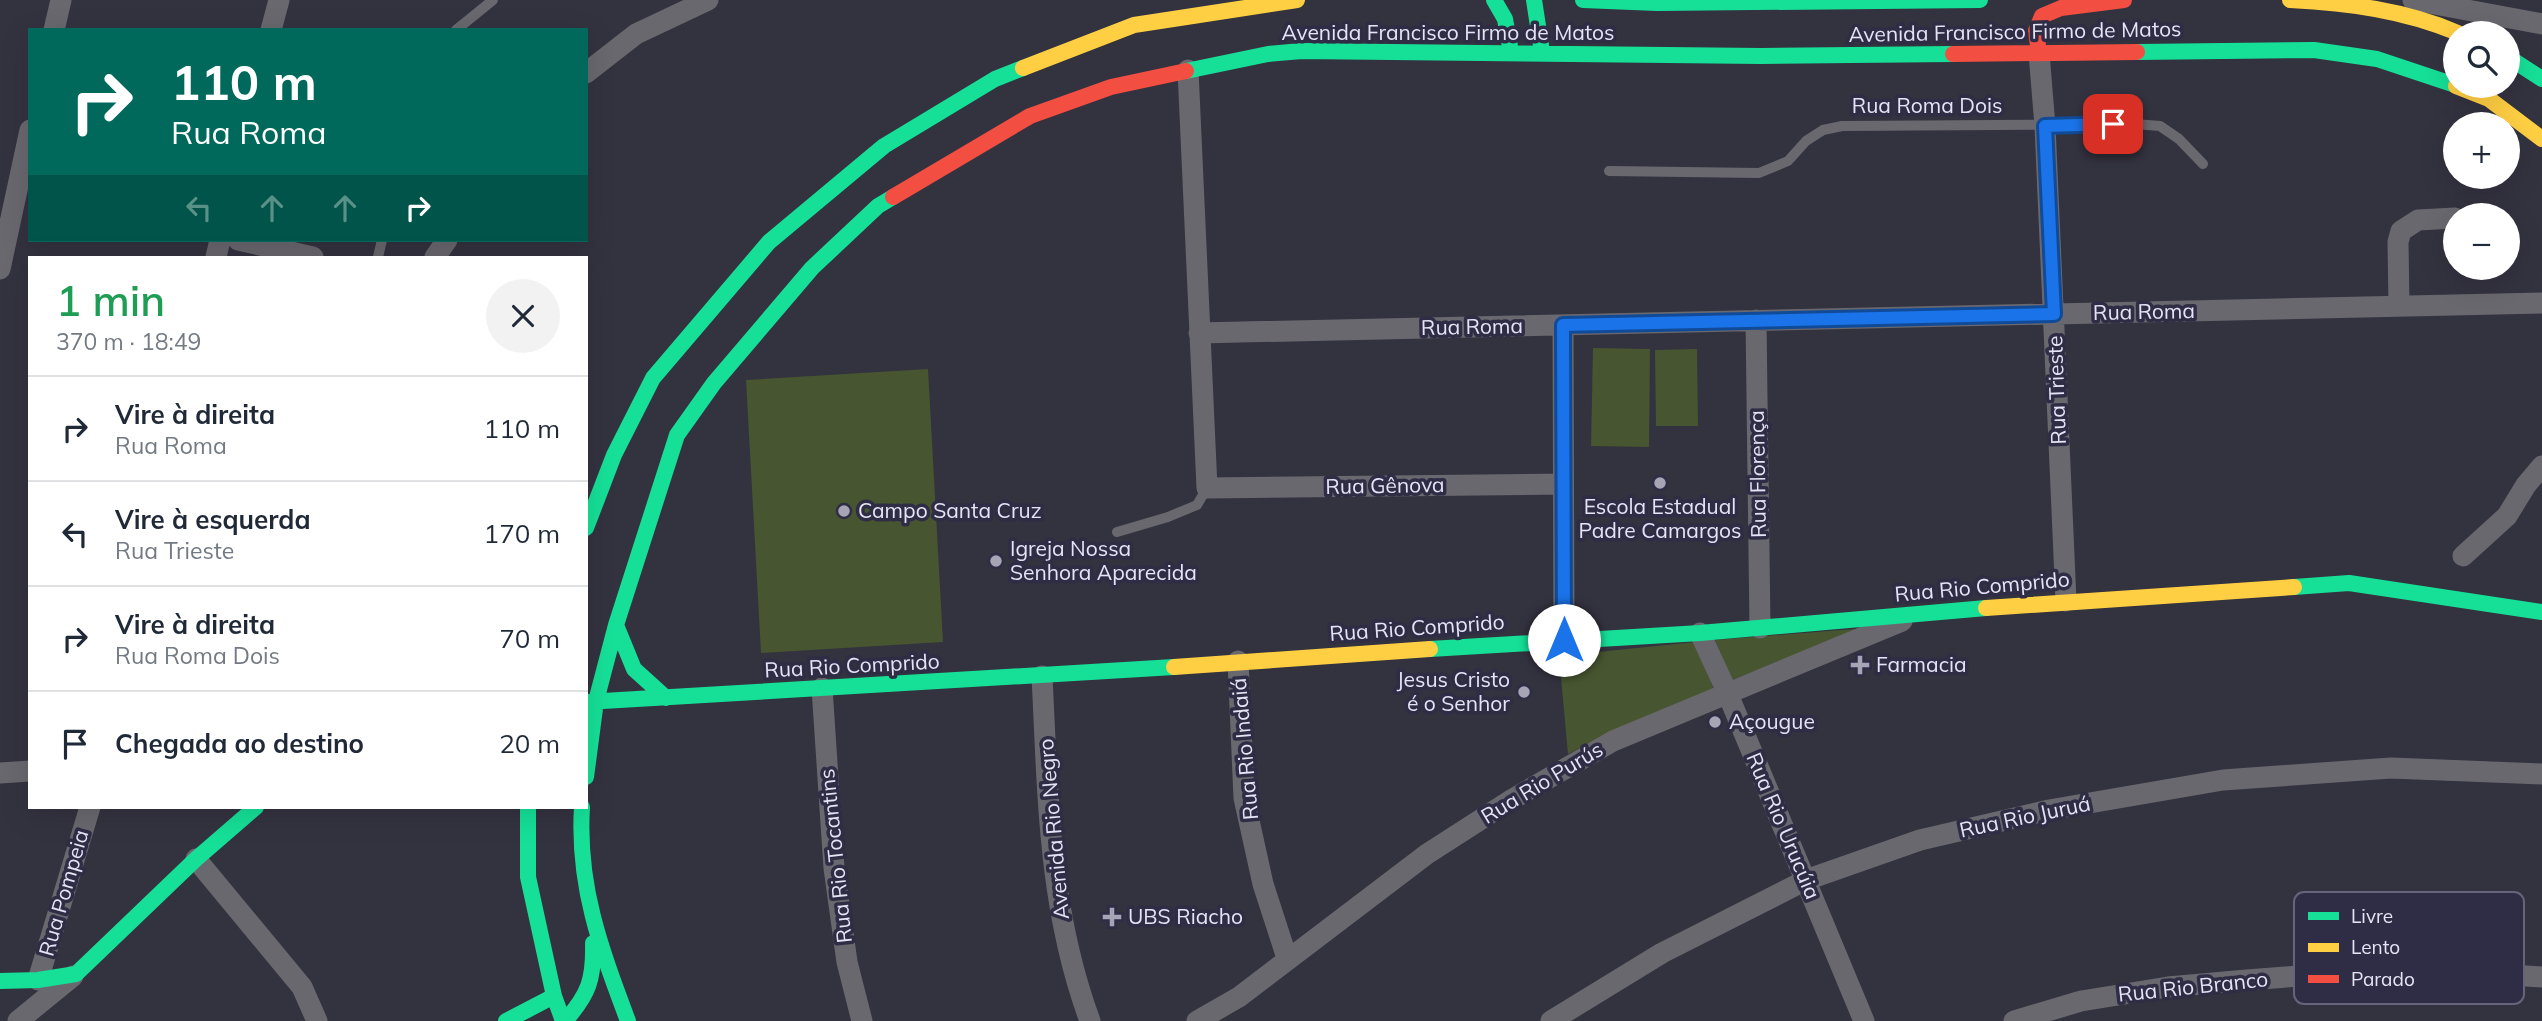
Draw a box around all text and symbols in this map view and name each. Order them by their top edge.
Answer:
street label: Avenida Francisco Firmo de Matos [1848,15,2182,47]
street label: Avenida Francisco Firmo de Matos [1282,19,1614,45]
map controls [2443,21,2520,280]
button: search [2443,21,2520,98]
text: 110 m [171,51,317,112]
icon: right [56,56,147,147]
street label: Rua Roma Dois [1852,92,2002,118]
pin [2083,94,2143,154]
icon: arrive [2094,105,2132,143]
text: Rua Roma [171,112,327,152]
button: + [2443,112,2520,189]
icon: left [180,189,218,227]
icon: ahead [253,189,291,227]
icon: ahead [326,189,364,227]
icon: right [399,189,437,227]
button: − [2443,203,2520,280]
text: 1 min [56,274,165,327]
button: close [486,279,560,353]
street label: Rua Roma [2093,297,2195,325]
street label: Rua Roma [1421,312,1523,340]
text: 370 m · 18:49 [56,327,201,356]
street label: Rua Trieste [2041,335,2071,445]
text: Vire à direita [115,398,275,431]
icon: right [56,410,94,448]
street label: Rua Florença [1743,410,1771,538]
text: 110 m [484,412,560,445]
text: Rua Roma [115,431,227,460]
street label: Rua Gênova [1325,471,1445,499]
marker: Escola Estadual Padre Camargos [1652,475,1668,491]
place label: Escola Estadual Padre Camargos [1579,493,1741,543]
place label: Campo Santa Cruz [858,497,1042,523]
text: Vire à esquerda [115,503,311,536]
marker: Campo Santa Cruz [836,503,852,519]
icon: left [56,515,94,553]
text: 170 m [484,517,560,550]
place label: Igreja Nossa Senhora Aparecida [1010,535,1197,585]
text: Rua Trieste [115,536,234,565]
marker: Igreja Nossa Senhora Aparecida [988,553,1004,569]
street label: Rua Rio Comprido [1893,565,2071,607]
position arrow [1527,603,1601,677]
text: Vire à direita [115,608,275,641]
street label: Rua Rio Comprido [1328,608,1505,646]
icon: right [56,620,94,658]
text: 70 m [499,622,560,655]
text: Rua Roma Dois [115,641,280,670]
street label: Rua Rio Comprido [764,647,940,683]
place label: Farmacia [1876,651,1967,677]
marker: Farmacia [1850,655,1870,675]
place label: Jesus Cristo é o Senhor [1397,666,1510,716]
street label: Rua Rio Indaiá [1225,677,1263,821]
marker: Jesus Cristo é o Senhor [1516,684,1532,700]
place label: Açougue [1729,708,1815,734]
marker: Açougue [1707,714,1723,730]
icon: arrive [56,725,94,763]
text: Chegada ao destino [115,727,364,760]
text: 20 m [499,727,560,760]
street label: Rua Rio Purús [1476,736,1607,829]
street label: Avenida Rio Negro [1032,738,1074,921]
street label: Rua Rio Urucúia [1741,748,1827,903]
street label: Rua Rio Tocantins [813,768,857,945]
street label: Rua Rio Juruá [1957,789,2093,843]
street label: Rua Pompeia [33,827,93,959]
legend [2294,892,2524,1004]
place label: UBS Riacho [1128,903,1243,929]
text: Livre [2351,904,2393,928]
marker: UBS Riacho [1102,907,1122,927]
text: Lento [2351,935,2400,959]
street label: Rua Rio Branco [2117,965,2269,1007]
text: Parado [2351,967,2415,991]

